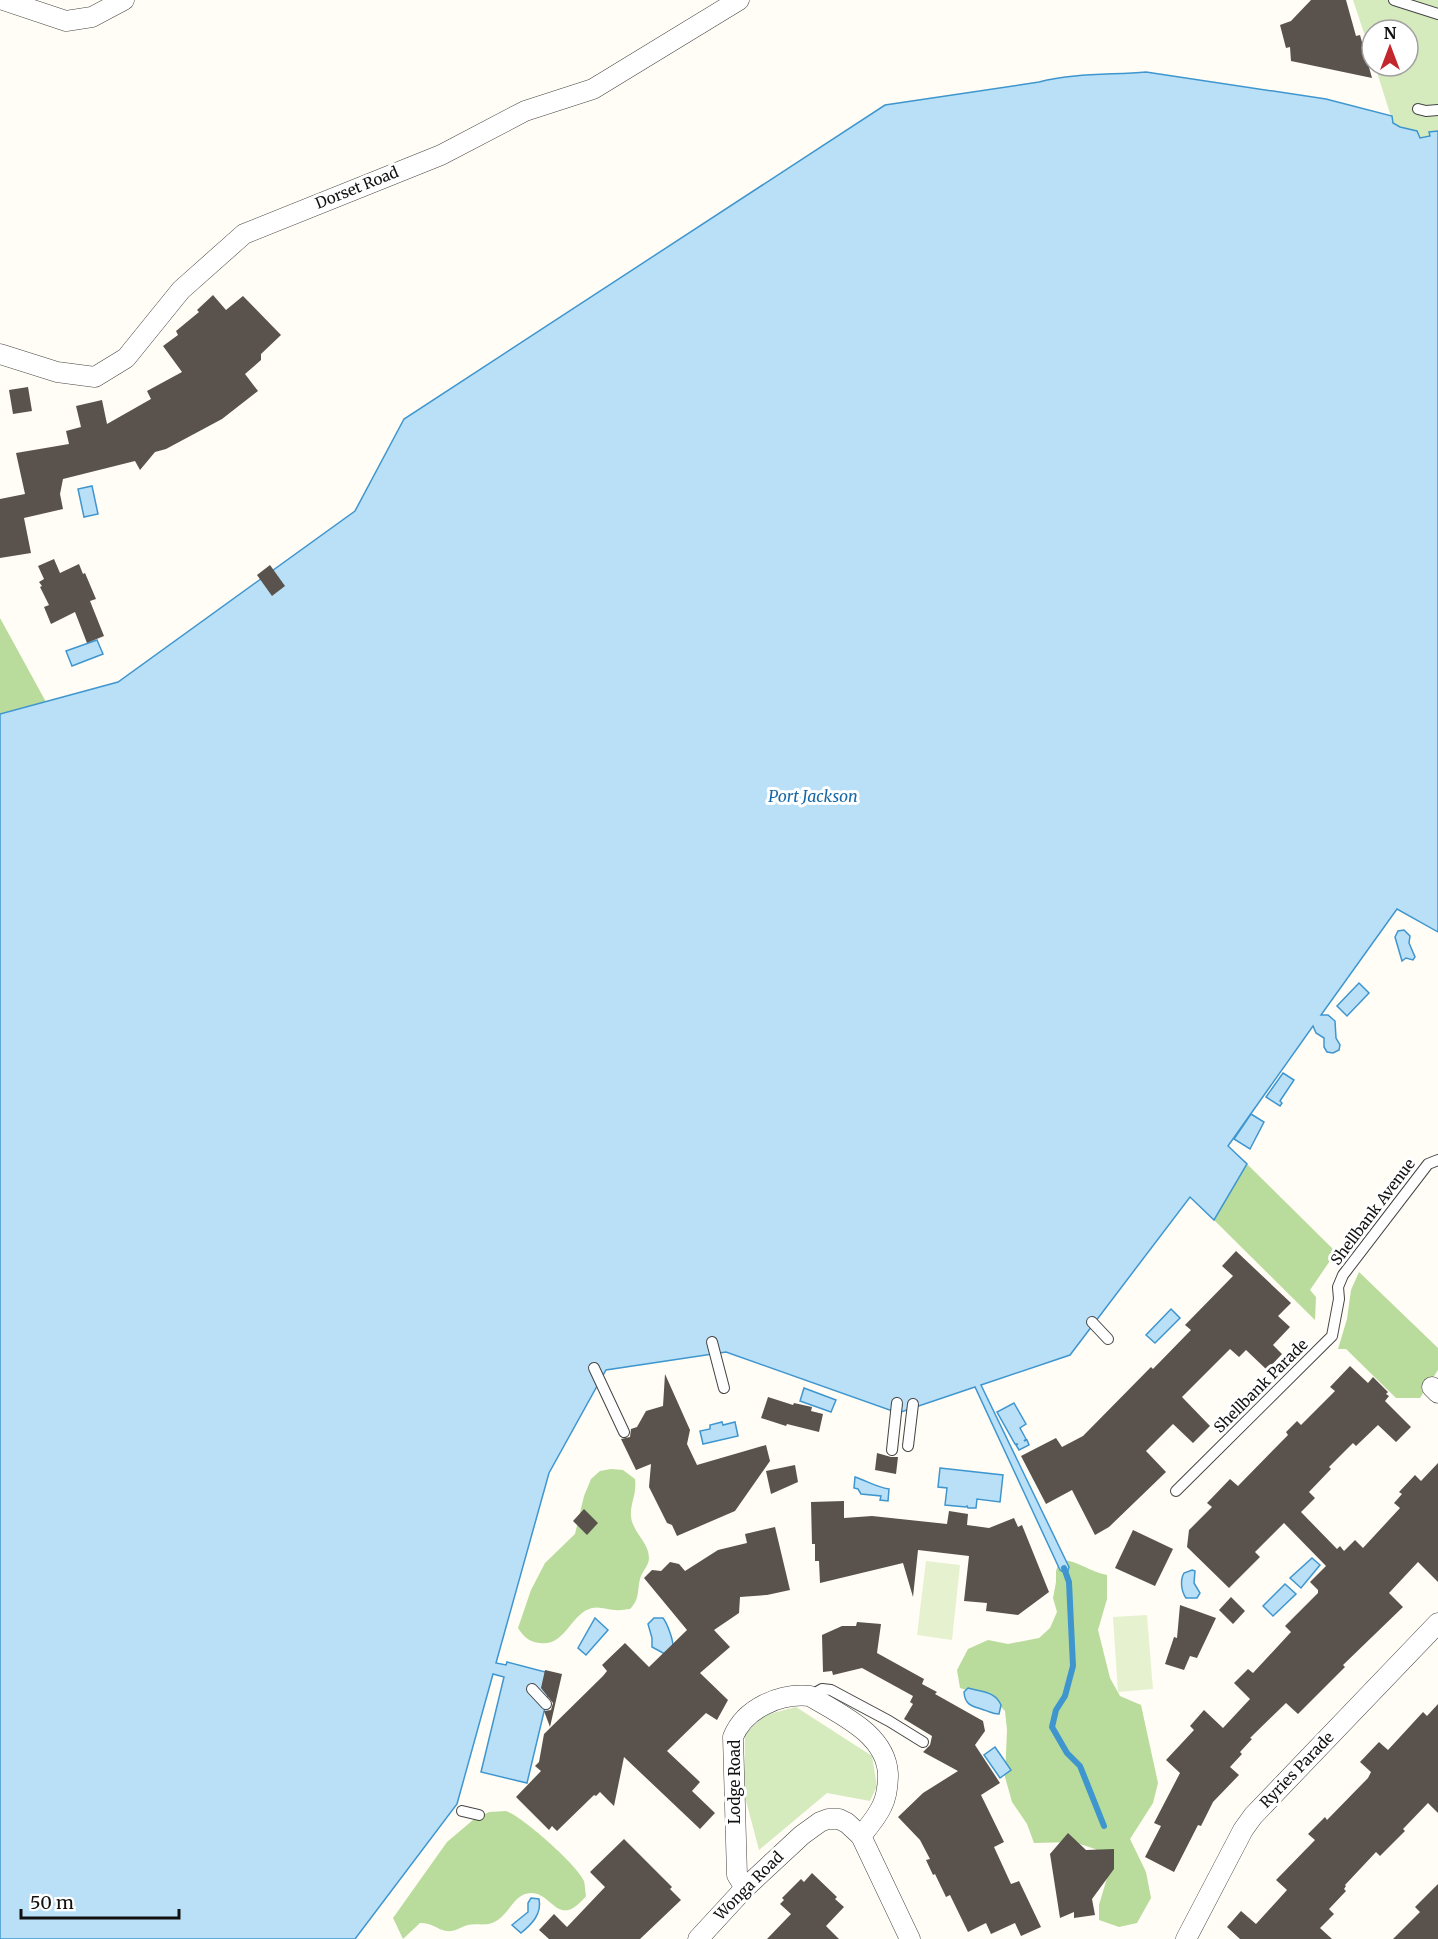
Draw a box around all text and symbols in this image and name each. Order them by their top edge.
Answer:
north arrow [1360,18,1420,78]
text: N [1384,23,1397,43]
street label: Dorset Road [313,162,401,213]
water label: Port Jackson [768,786,858,806]
street label: Shellbank Avenue [1326,1155,1419,1269]
street label: Shellbank Parade [1210,1335,1312,1437]
street label: Ryries Parade [1256,1728,1338,1812]
street label: Lodge Road [725,1740,744,1824]
street label: Wonga Road [709,1847,787,1925]
scale bar [21,1882,178,1920]
text: 50 m [30,1891,74,1914]

